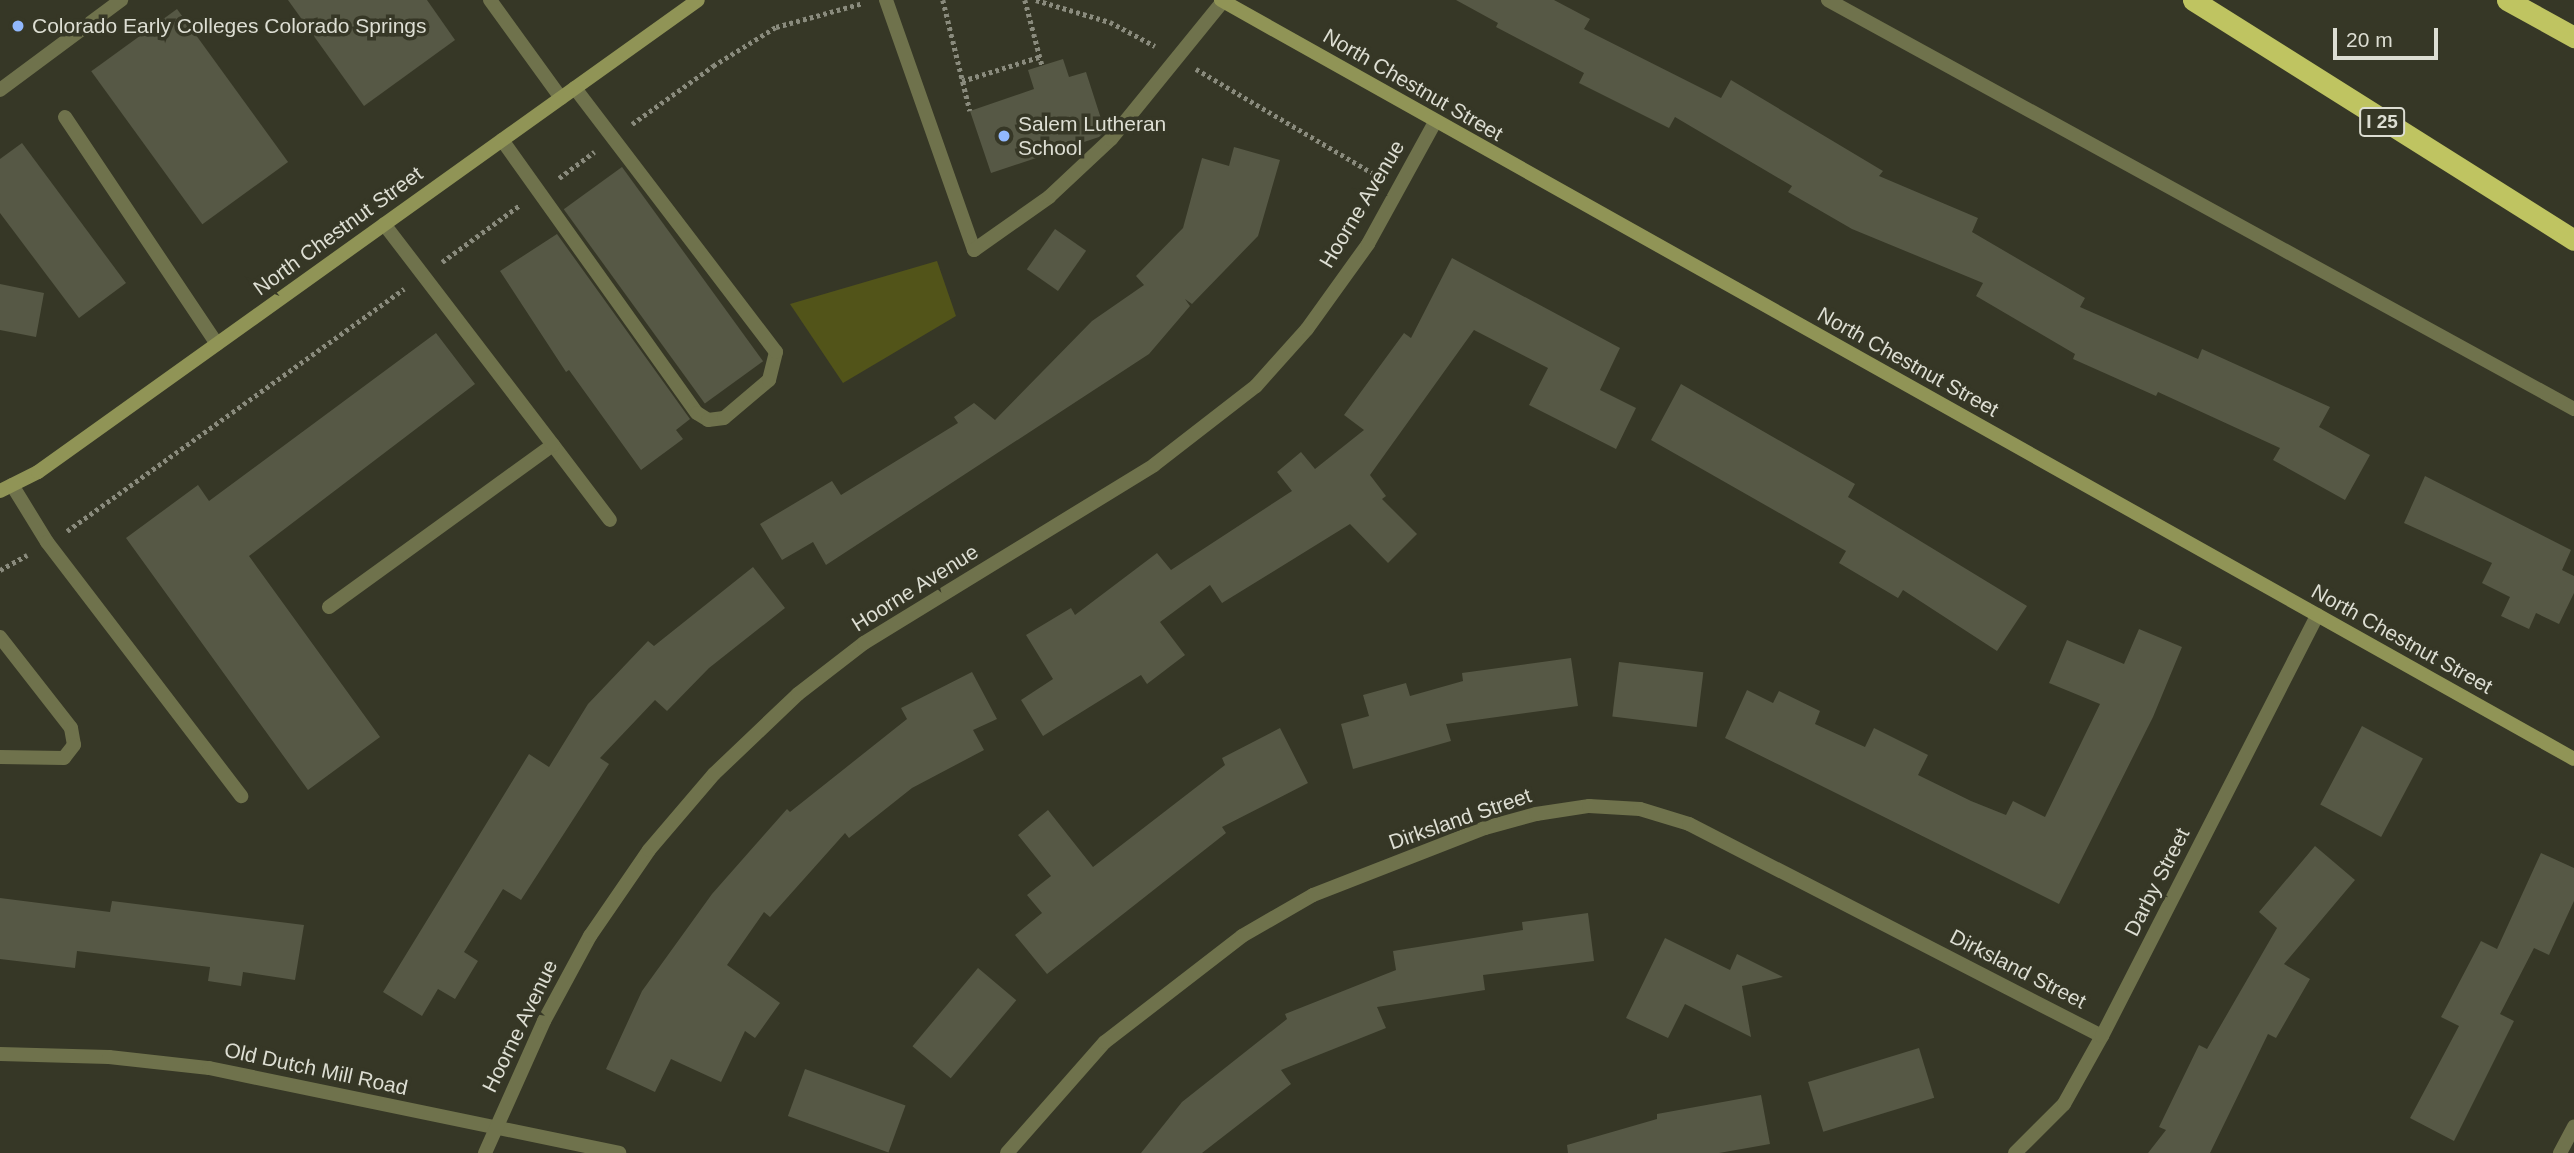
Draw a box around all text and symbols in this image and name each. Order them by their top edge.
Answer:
place label: Colorado Early Colleges Colorado Springs [32,13,427,39]
scale bar [2336,14,2441,58]
marker: Colorado Early Colleges Colorado Springs [10,18,26,34]
street label: North Chestnut Street [1319,23,1507,147]
text: 20 m [2346,28,2393,51]
road number: I 25 [2358,106,2406,138]
place label: Salem Lutheran School [1018,111,1166,161]
marker: Salem Lutheran School [996,128,1012,144]
street label: Hoorne Avenue [1314,135,1410,273]
street label: North Chestnut Street [248,161,428,301]
street label: North Chestnut Street [1813,302,2003,422]
street label: Hoorne Avenue [847,539,983,637]
street label: North Chestnut Street [2307,579,2497,699]
street label: Dirksland Street [1385,783,1535,855]
street label: Darby Street [2119,824,2195,940]
street label: Dirksland Street [1946,924,2090,1014]
street label: Hoorne Avenue [477,955,563,1097]
street label: Old Dutch Mill Road [222,1037,410,1101]

